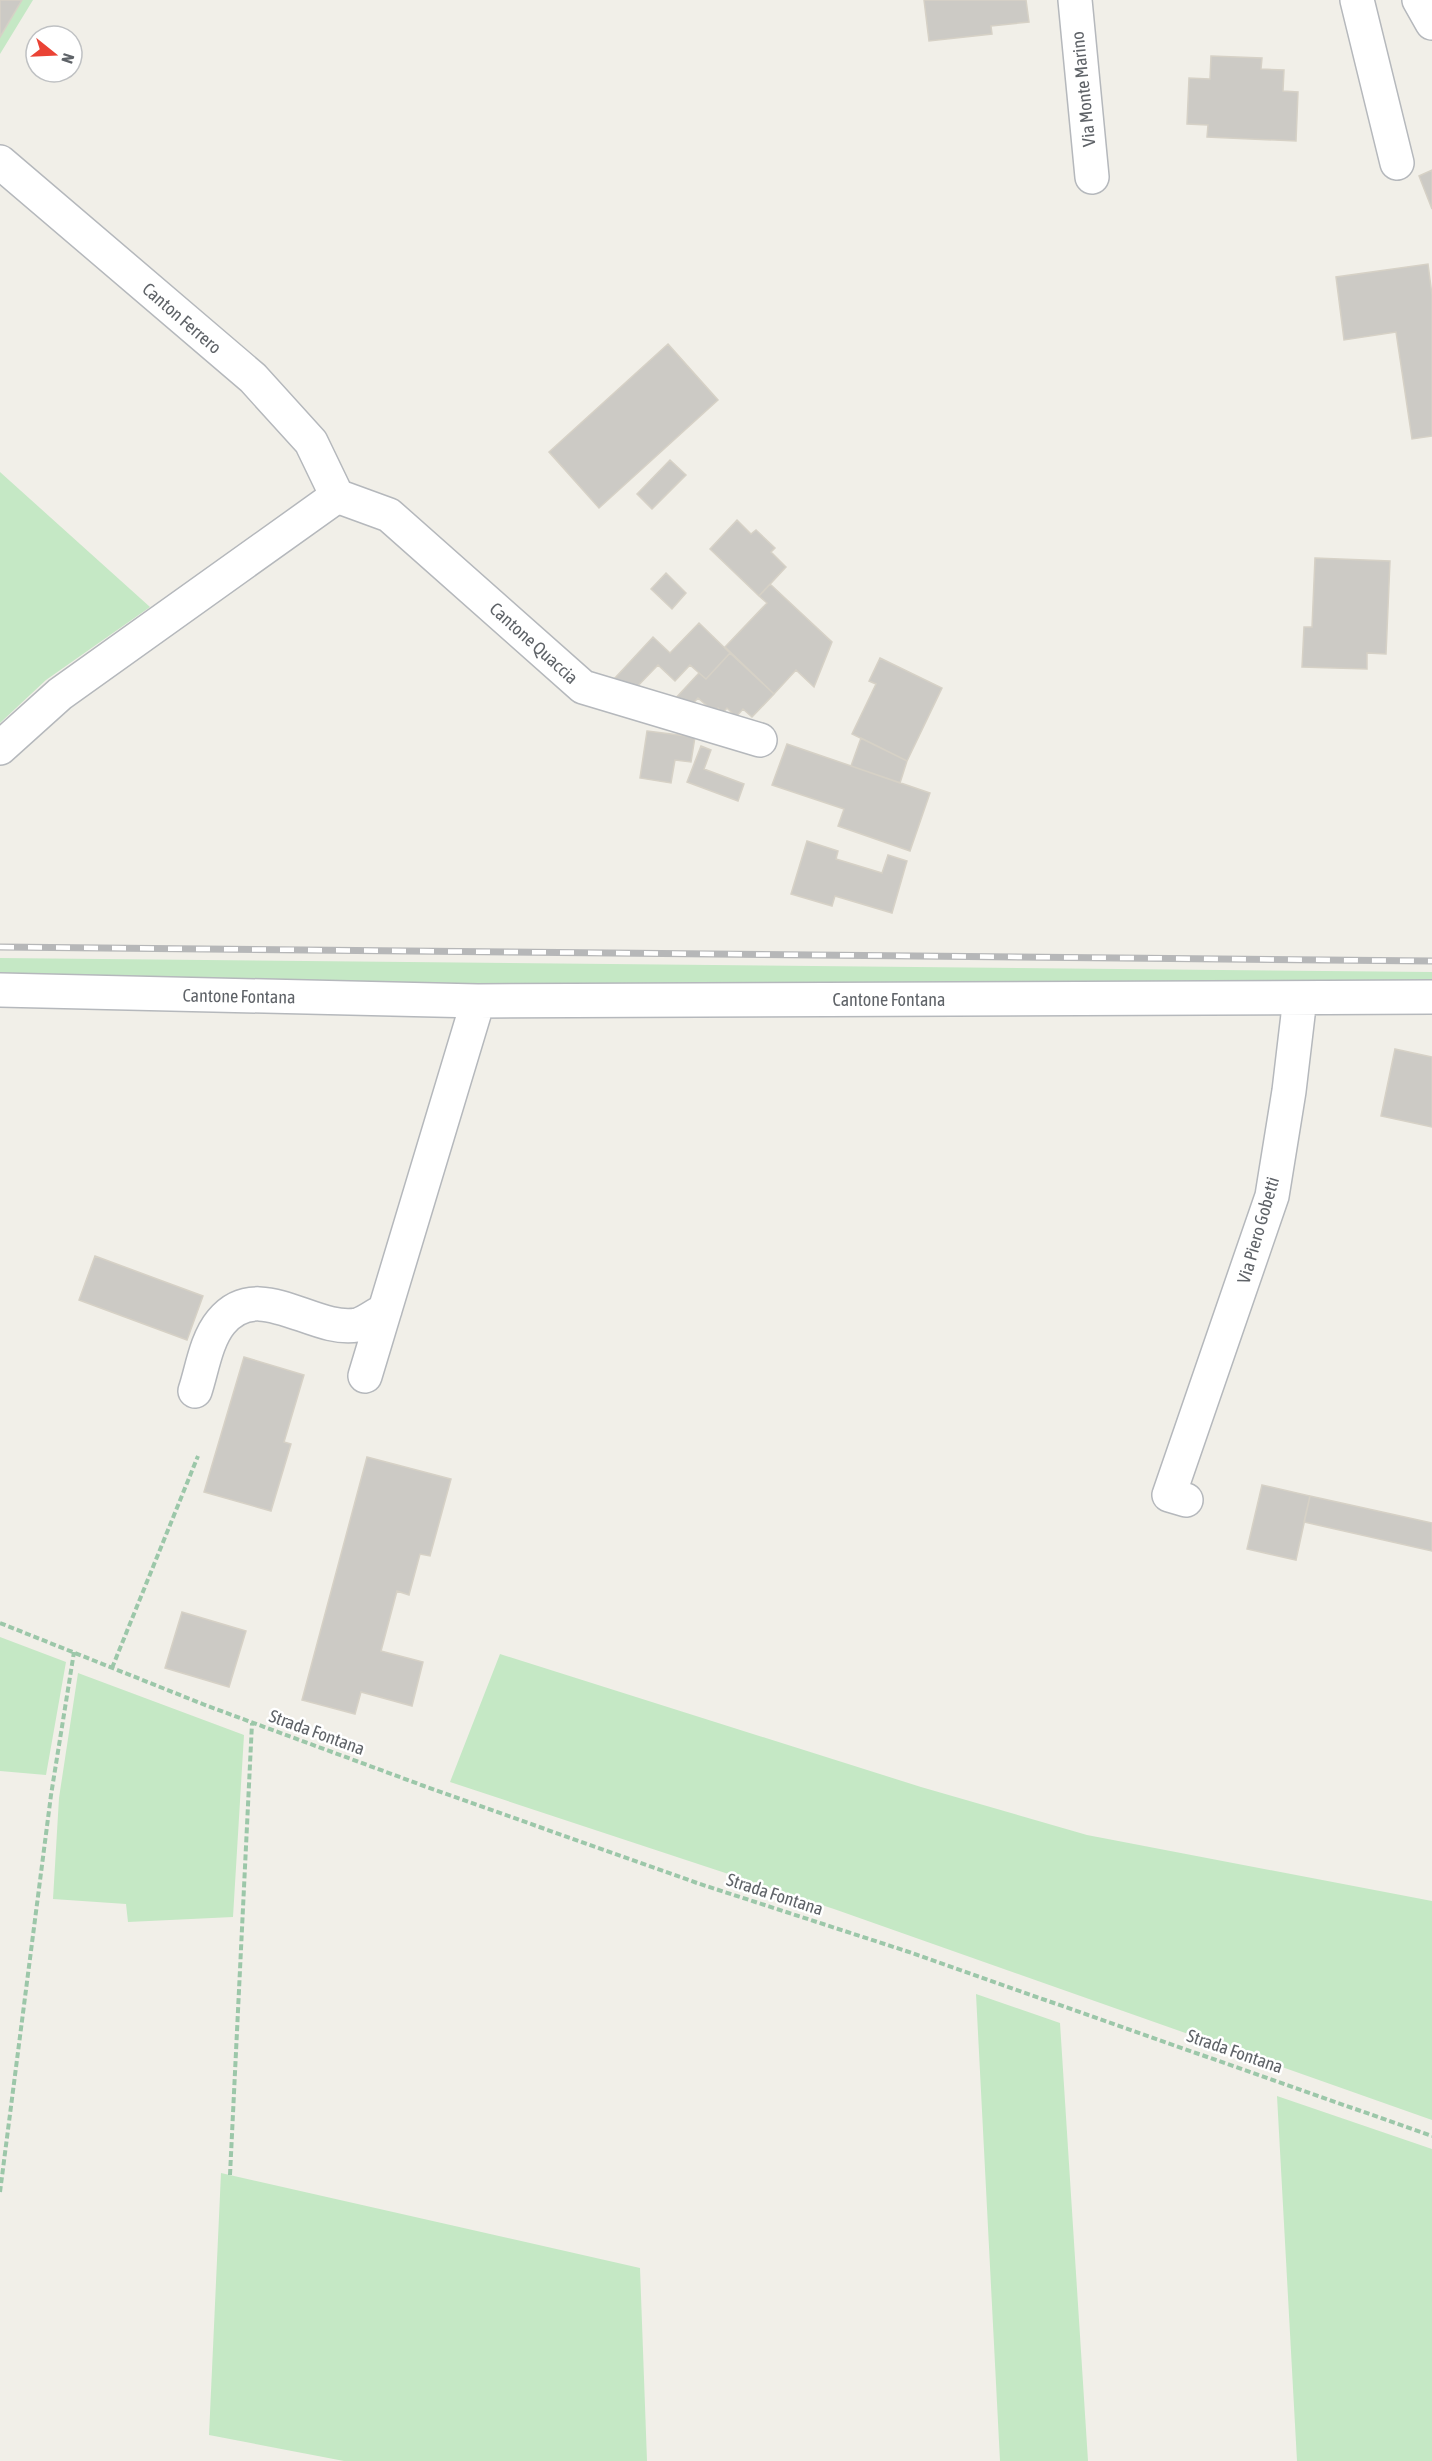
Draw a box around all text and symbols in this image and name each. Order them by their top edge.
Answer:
north arrow [24,24,84,84]
street label: Via Monte Marino [1067,30,1099,148]
text: N [58,51,78,66]
street label: Canton Ferrero [138,278,226,358]
street label: Cantone Quaccia [486,598,582,688]
street label: Cantone Fontana [182,985,296,1007]
street label: Cantone Fontana [833,989,945,1010]
street label: Via Piero Gobetti [1233,1174,1283,1286]
street label: Strada Fontana [266,1705,368,1759]
street label: Strada Fontana [724,1869,826,1919]
street label: Strada Fontana [1184,2025,1286,2077]

